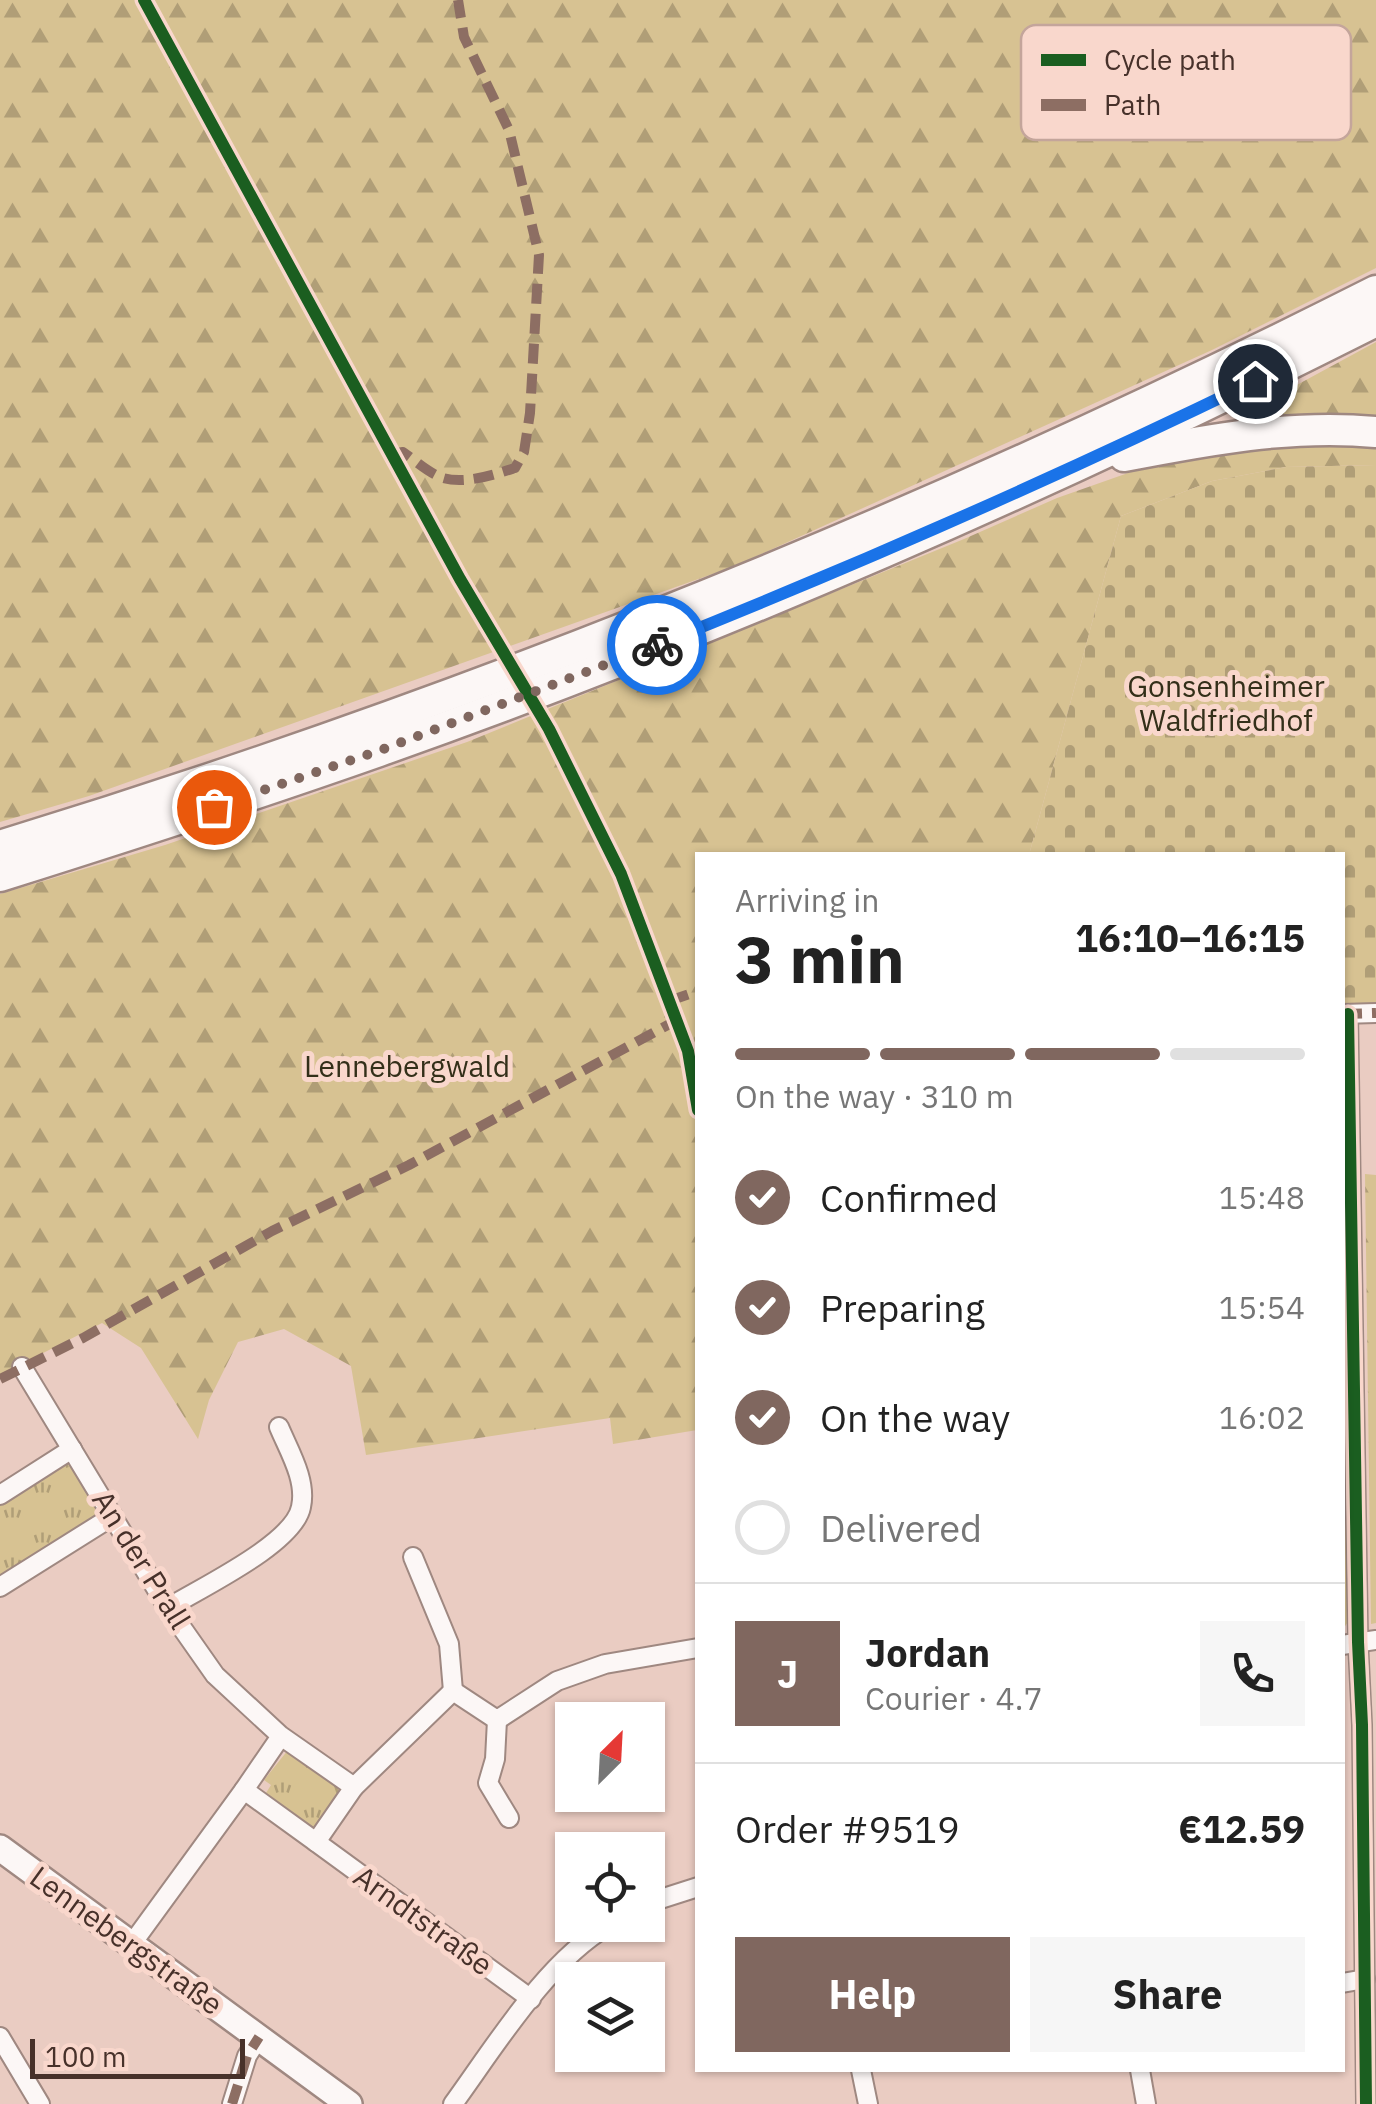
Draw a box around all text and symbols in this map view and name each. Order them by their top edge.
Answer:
legend [1021,25,1351,140]
text: Cycle path [1104,41,1236,78]
text: Path [1104,86,1161,123]
pin [1213,339,1298,424]
icon: home [1228,354,1283,409]
courier [607,595,707,695]
icon: bike [630,618,685,673]
park label: Gonsenheimer Waldfriedhof [1127,666,1325,739]
pin [172,765,257,850]
icon: bag [187,780,242,835]
text: Arriving in [735,879,880,921]
text: 16:10–16:15 [1075,913,1305,962]
text: 3 min [735,916,905,1001]
park label: Lennebergwald [304,1046,510,1085]
text: On the way · 310 m [735,1075,1014,1117]
icon: check [735,1170,790,1225]
text: Confirmed [820,1173,998,1222]
text: 15:48 [1219,1176,1305,1218]
icon: check [735,1280,790,1335]
text: Preparing [820,1283,985,1332]
text: 15:54 [1219,1286,1305,1328]
icon: check [735,1390,790,1445]
text: On the way [820,1393,1010,1442]
text: 16:02 [1219,1396,1305,1438]
street label: An der Prall [84,1483,200,1636]
text: Delivered [820,1503,982,1552]
button: phone [1200,1621,1305,1726]
text: Jordan [865,1628,990,1677]
text: J [777,1649,798,1698]
text: Courier · 4.7 [865,1677,1043,1719]
north arrow [555,1702,665,1812]
map controls [555,1702,665,2072]
text: Order #9519 [735,1804,960,1853]
text: €12.59 [1178,1804,1305,1853]
button: locate [555,1832,665,1942]
street label: Arndtstraße [347,1856,501,1983]
street label: Lennebergstraße [23,1857,231,2023]
button: Help [735,1937,1010,2052]
button: Share [1030,1937,1305,2052]
button: layers [555,1962,665,2072]
scale bar [30,2034,245,2078]
text: 100 m [45,2038,126,2075]

